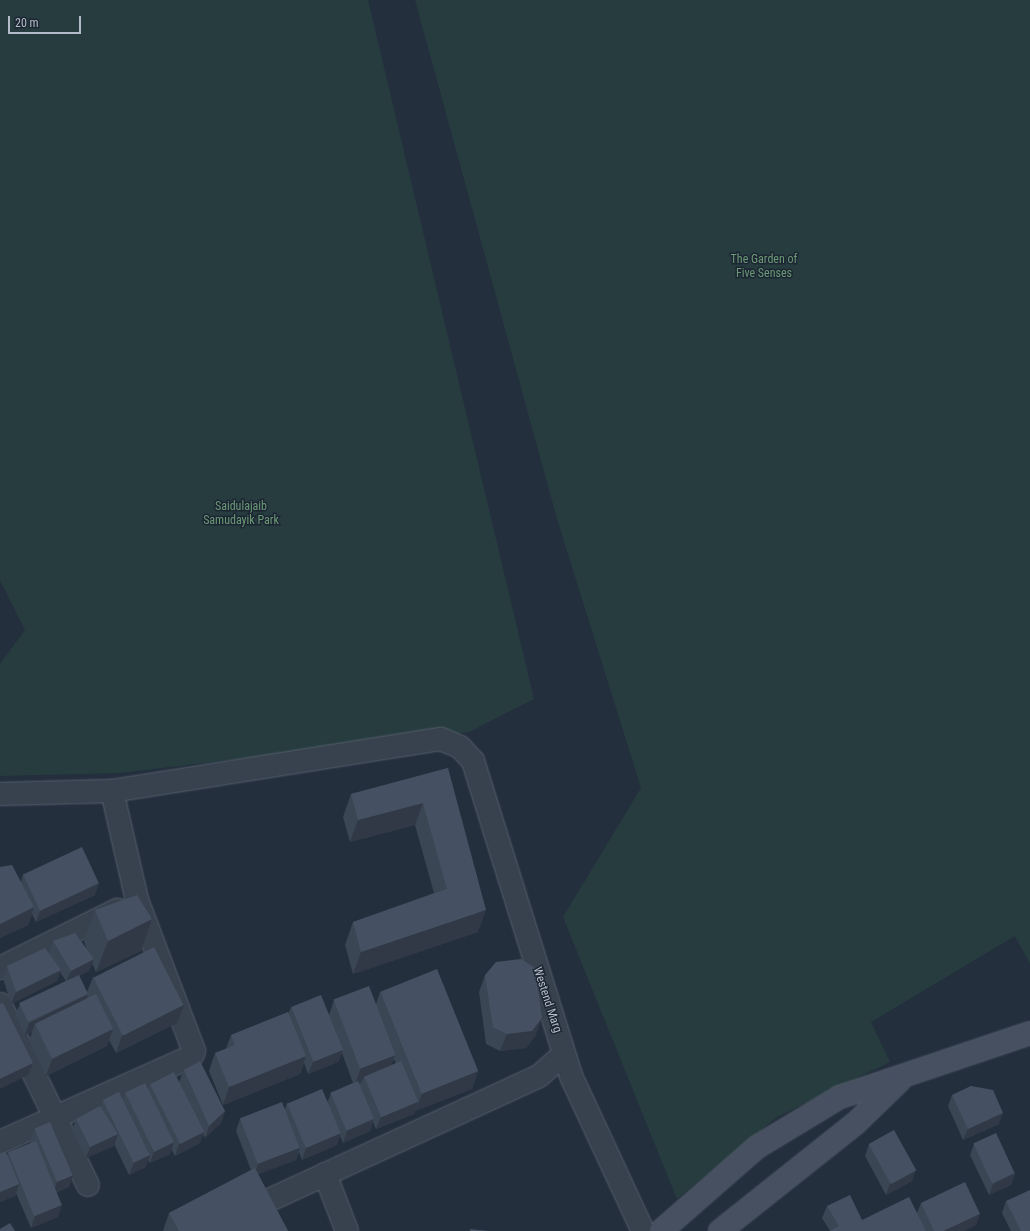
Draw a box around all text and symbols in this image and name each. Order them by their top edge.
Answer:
scale bar [10,8,83,34]
text: 20 m [15,16,39,30]
park label: The Garden of Five Senses [731,253,797,281]
park label: Saidulajaib Samudayik Park [203,500,279,528]
street label: Westend Marg [530,965,564,1035]

